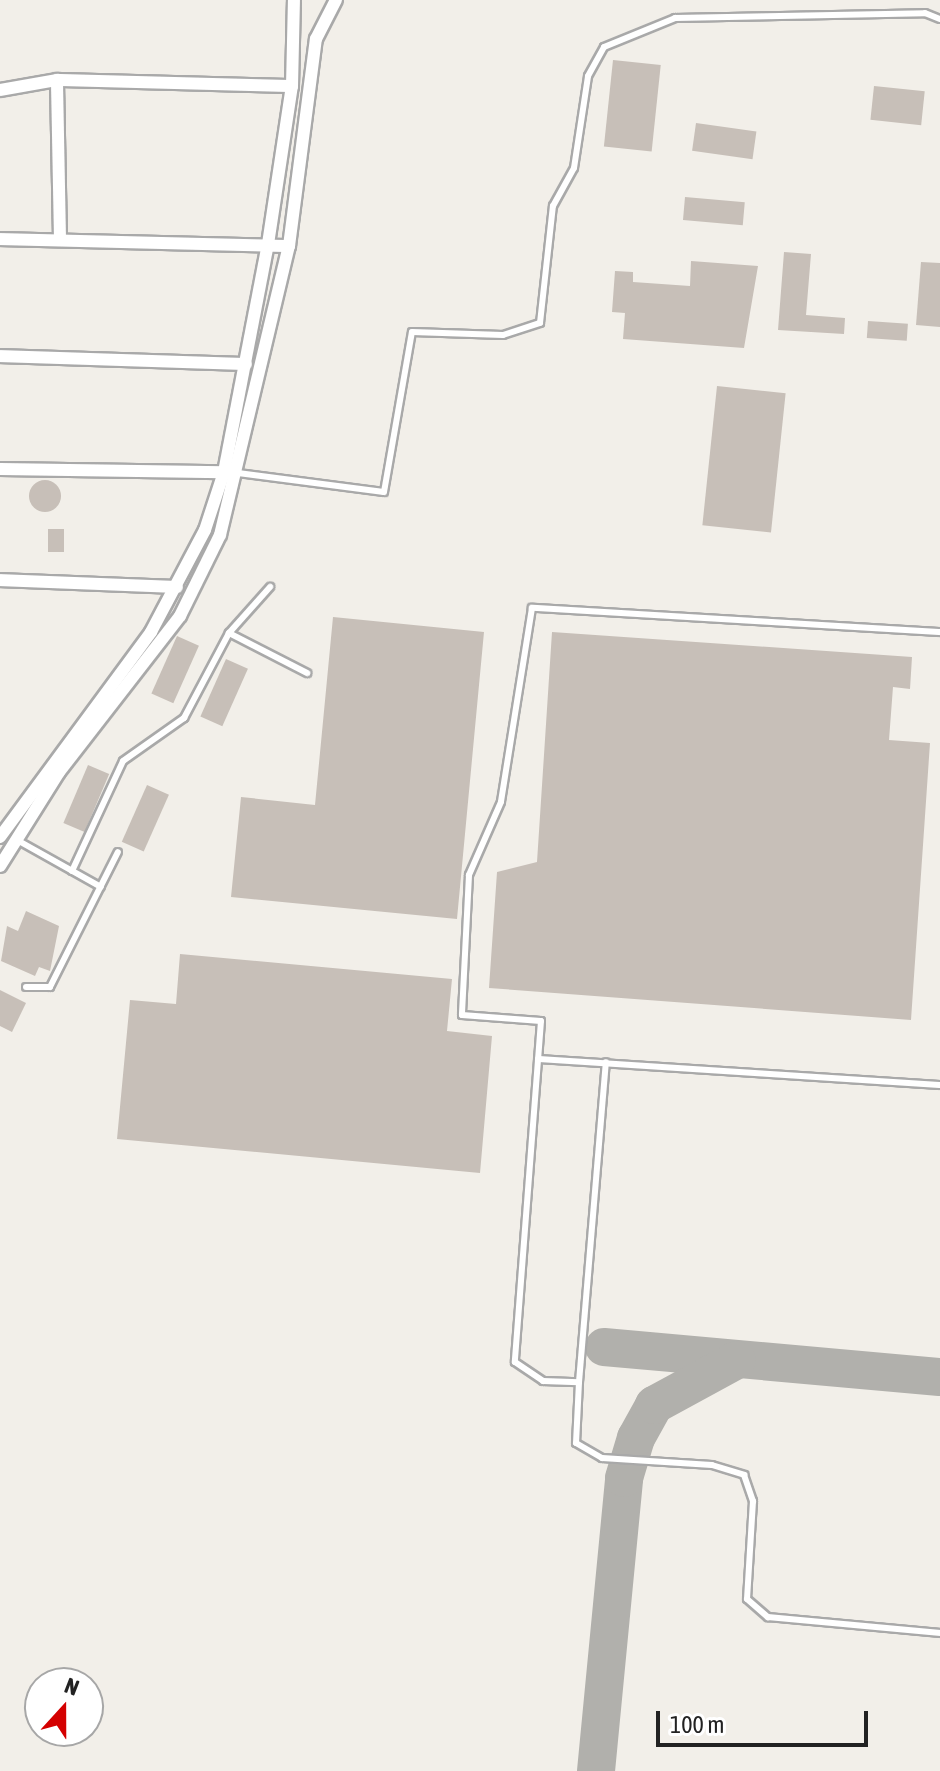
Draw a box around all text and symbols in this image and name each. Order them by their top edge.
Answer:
north arrow [24,1667,104,1747]
text: N [61,1672,83,1701]
scale bar [660,1695,872,1745]
text: 100 m [670,1711,724,1738]

